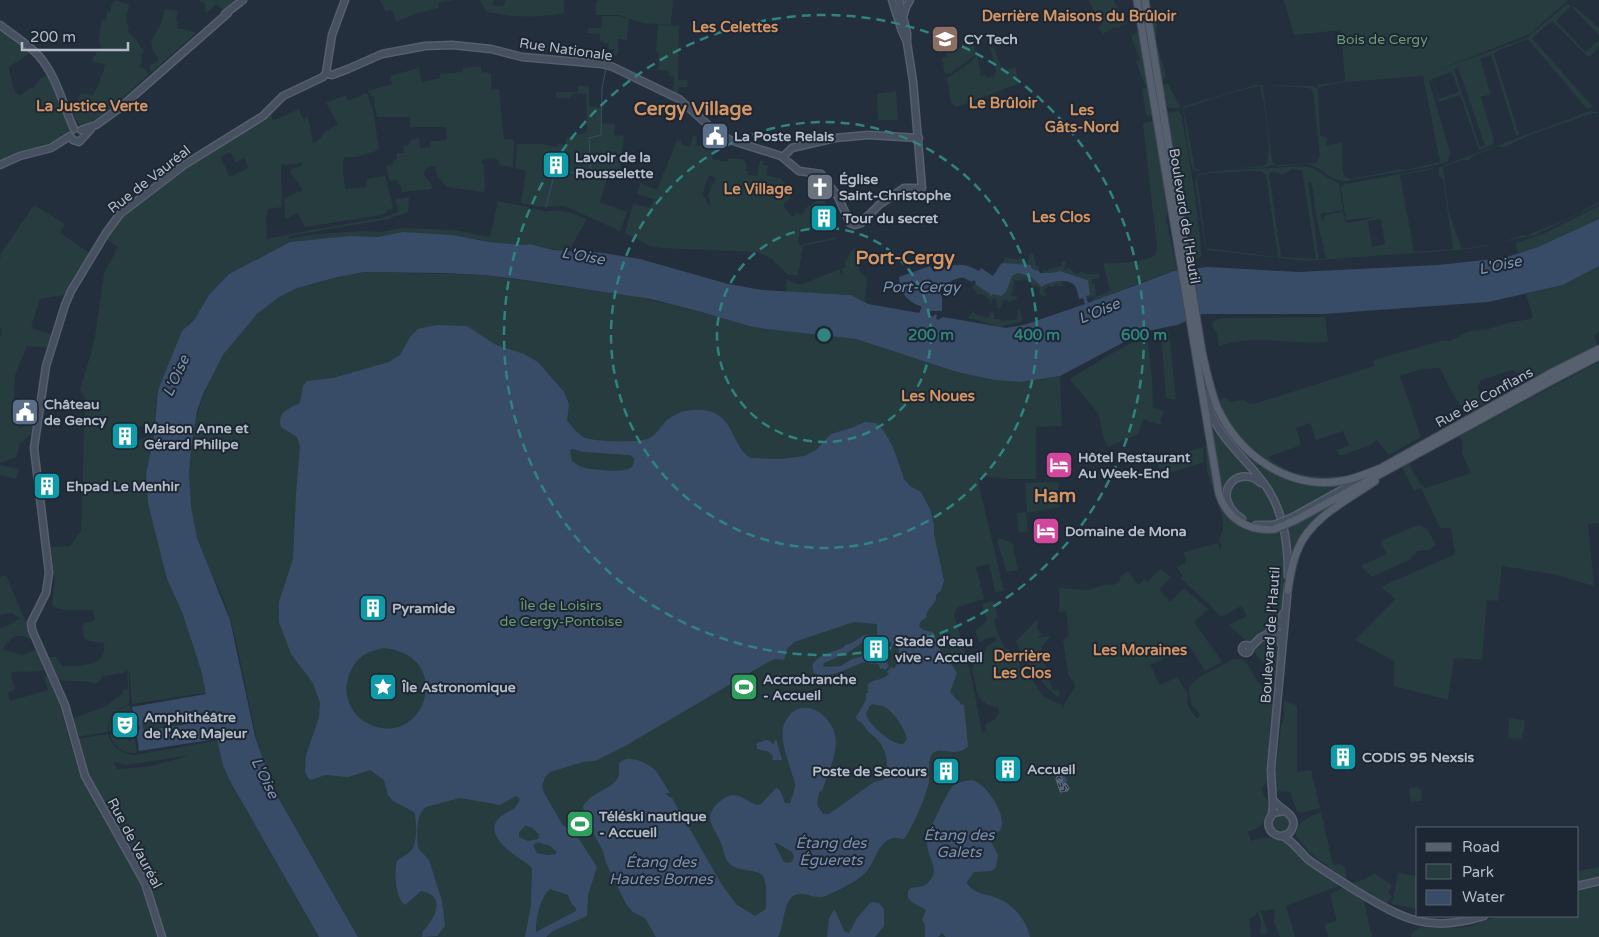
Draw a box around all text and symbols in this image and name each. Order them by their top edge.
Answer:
district label: Derrière Maisons du Brûloir [982,7,1176,25]
district label: Les Celettes [692,18,778,36]
scale bar [22,20,129,52]
school or university icon: CY Tech [930,24,960,54]
text: 200 m [30,28,76,46]
place label: CY Tech [964,31,1018,48]
park label: Bois de Cergy [1336,31,1428,48]
street label: Rue Nationale [518,35,614,64]
district label: Le Brûloir [969,94,1038,112]
district label: La Justice Verte [36,97,148,115]
district label: Cergy Village [634,98,752,121]
district label: Les Gâts-Nord [1045,101,1119,136]
public building icon: La Poste Relais [700,121,730,151]
place label: La Poste Relais [734,128,835,145]
street label: Rue de Vauréal [105,142,194,217]
street label: Boulevard de l'Hautil [1165,147,1204,285]
place label: Lavoir de la Rousselette [575,149,653,182]
building icon: Lavoir de la Rousselette [541,150,571,180]
place label: Église Saint-Christophe [839,171,951,204]
church icon: Église Saint-Christophe [805,172,835,202]
district label: Le Village [724,180,793,199]
building icon: Tour du secret [809,203,839,233]
district label: Les Clos [1032,208,1090,226]
place label: Tour du secret [842,210,939,227]
water label: L'Oise [560,243,607,269]
district label: Port-Cergy [855,247,955,270]
water label: L'Oise [1477,251,1525,278]
water label: Port-Cergy [882,278,962,296]
water label: L'Oise [1075,294,1124,328]
centre of rings [815,326,833,344]
text: 200 m [908,326,954,344]
text: 400 m [1014,326,1060,344]
text: 600 m [1121,326,1167,344]
water label: L'Oise [159,351,194,400]
street label: Rue de Conflans [1433,363,1536,431]
district label: Les Noues [901,387,975,405]
place label: Château de Gency [44,396,107,429]
public building icon: Château de Gency [10,397,40,427]
place label: Maison Anne et Gérard Philipe [144,420,249,453]
building icon: Maison Anne et Gérard Philipe [110,421,140,451]
place label: Hôtel Restaurant Au Week-End [1078,449,1191,482]
hotel icon: Hôtel Restaurant Au Week-End [1044,450,1074,480]
building icon: Ehpad Le Menhir [32,471,62,501]
place label: Ehpad Le Menhir [66,478,180,495]
district label: Ham [1034,485,1076,507]
hotel icon: Domaine de Mona [1031,516,1061,546]
place label: Domaine de Mona [1065,523,1187,540]
street label: Boulevard de l'Hautil [1257,566,1284,704]
building icon: Pyramide [358,593,388,623]
park label: Île de Loisirs de Cergy-Pontoise [500,597,623,630]
place label: Pyramide [392,600,455,617]
place label: Stade d'eau vive - Accueil [895,633,983,666]
building icon: Stade d'eau vive - Accueil [861,634,891,664]
district label: Les Moraines [1093,641,1187,659]
district label: Derrière Les Clos [993,647,1051,682]
place label: Accrobranche - Accueil [763,671,856,704]
place icon: Île Astronomique [368,672,398,702]
sports icon: Accrobranche - Accueil [729,672,759,702]
place label: Île Astronomique [401,679,516,696]
place label: Amphithéâtre de l'Axe Majeur [144,709,248,742]
theatre icon: Amphithéâtre de l'Axe Majeur [110,710,140,740]
building icon: CODIS 95 Nexsis [1328,742,1358,772]
place label: CODIS 95 Nexsis [1362,749,1474,766]
building icon: Accueil [993,754,1023,784]
water label: L'Oise [247,755,283,803]
building icon: Poste de Secours [931,756,961,786]
place label: Accueil [1027,761,1076,778]
place label: Poste de Secours [812,763,927,780]
street label: Rue de Vauréal [104,795,166,891]
place label: Téléski nautique - Accueil [598,808,706,841]
sports icon: Téléski nautique - Accueil [565,809,595,839]
water label: Étang des Galets [923,826,996,861]
legend [1416,827,1579,917]
water label: Étang des Éguerets [795,834,868,869]
text: Road [1462,838,1500,856]
water label: Étang des Hautes Bornes [609,853,715,888]
text: Park [1462,863,1494,881]
text: Water [1462,888,1505,906]

